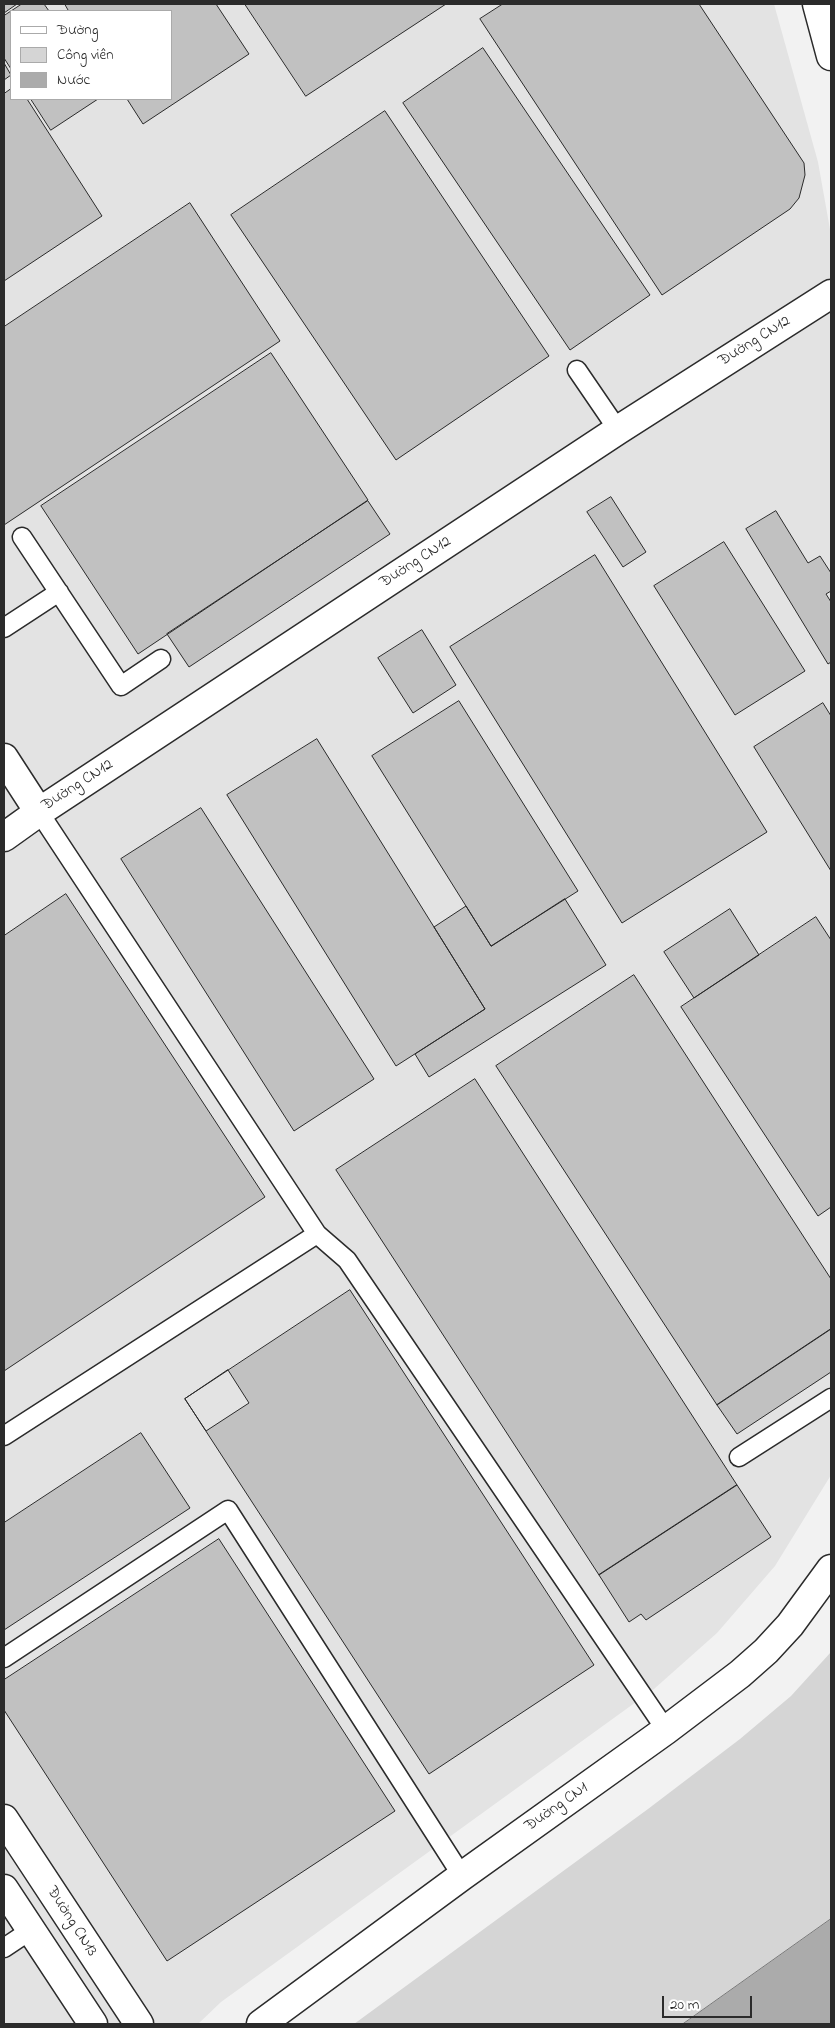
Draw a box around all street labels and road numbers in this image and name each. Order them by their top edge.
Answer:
street label: Đường CN12 [716,312,794,372]
street label: Đường CN12 [377,533,455,593]
street label: Đường CN12 [39,756,117,816]
street label: Đường CN1 [522,1779,592,1837]
street label: Đường CN13 [41,1883,101,1961]

